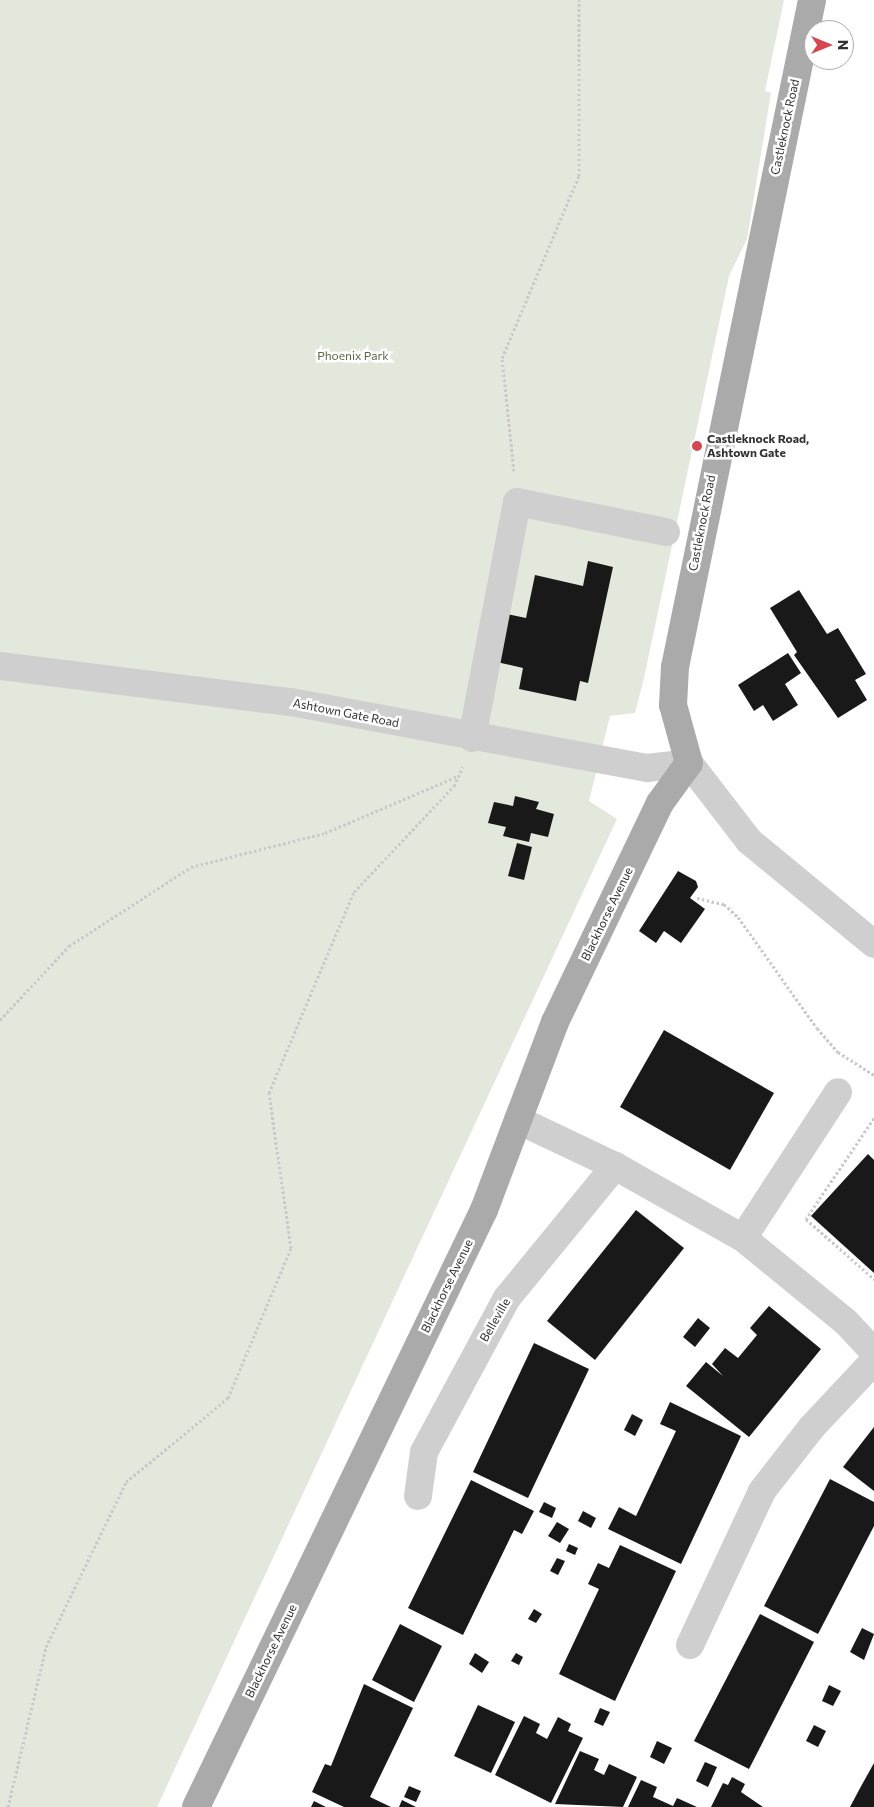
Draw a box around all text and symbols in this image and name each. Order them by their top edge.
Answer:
north arrow [804,20,854,70]
text: N [835,40,852,50]
street label: Castleknock Road [768,78,802,176]
park label: Phoenix Park [317,349,389,363]
place label: Castleknock Road, Ashtown Gate [707,432,809,460]
marker: Castleknock Road, Ashtown Gate [691,440,703,452]
street label: Castleknock Road [686,474,718,572]
street label: Ashtown Gate Road [292,696,400,730]
street label: Blackhorse Avenue [578,865,636,963]
street label: Blackhorse Avenue [418,1237,476,1335]
street label: Belleville [477,1296,513,1344]
street label: Blackhorse Avenue [242,1602,300,1700]

